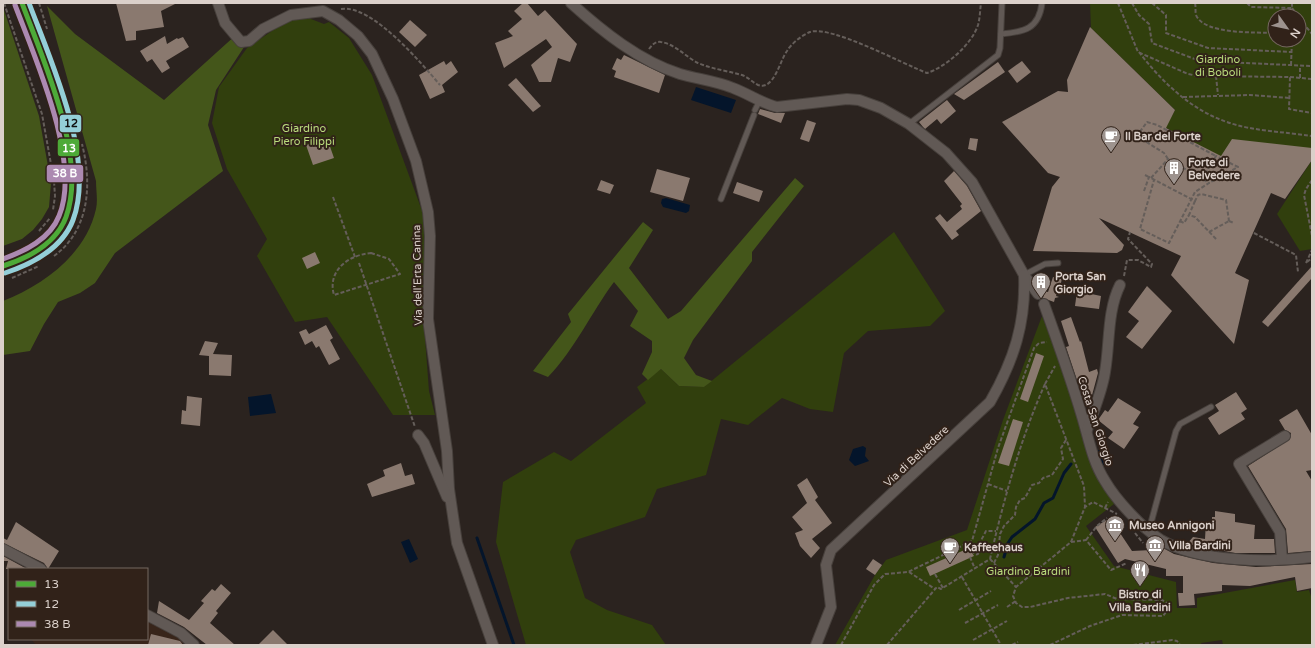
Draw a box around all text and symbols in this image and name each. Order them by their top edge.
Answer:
north arrow [1267,8,1307,48]
text: N [1287,26,1303,40]
park label: Giardino di Boboli [1195,53,1241,79]
line badge: 12 [59,114,82,133]
text: 12 [64,117,78,130]
park label: Giardino Piero Filippi [273,122,335,148]
cafe icon: Il Bar del Forte [1100,125,1122,153]
place label: Il Bar del Forte [1125,130,1202,143]
line badge: 13 [57,138,80,157]
text: 13 [62,142,76,155]
place label: Forte di Belvedere [1188,156,1241,182]
building icon: Forte di Belvedere [1163,157,1185,185]
line badge: 38 B [46,164,84,183]
text: 38 B [53,167,78,180]
street label: Via dell'Erta Canina [410,224,425,326]
place label: Porta San Giorgio [1055,270,1106,297]
building icon: Porta San Giorgio [1030,271,1052,299]
street label: Costa San Giorgio [1075,375,1116,468]
street label: Via di Belvedere [881,423,951,490]
museum icon: Museo Annigoni [1104,514,1126,542]
place label: Museo Annigoni [1129,519,1215,533]
museum icon: Villa Bardini [1144,534,1166,562]
cafe icon: Kaffeehaus [939,536,961,564]
place label: Villa Bardini [1169,539,1231,552]
place label: Kaffeehaus [964,541,1024,554]
restaurant icon: Bistro di Villa Bardini [1129,559,1151,587]
park label: Giardino Bardini [986,565,1070,578]
legend [8,568,148,640]
text: 13 [44,577,59,591]
place label: Bistro di Villa Bardini [1109,588,1171,614]
text: 12 [44,597,59,611]
text: 38 B [44,617,71,631]

